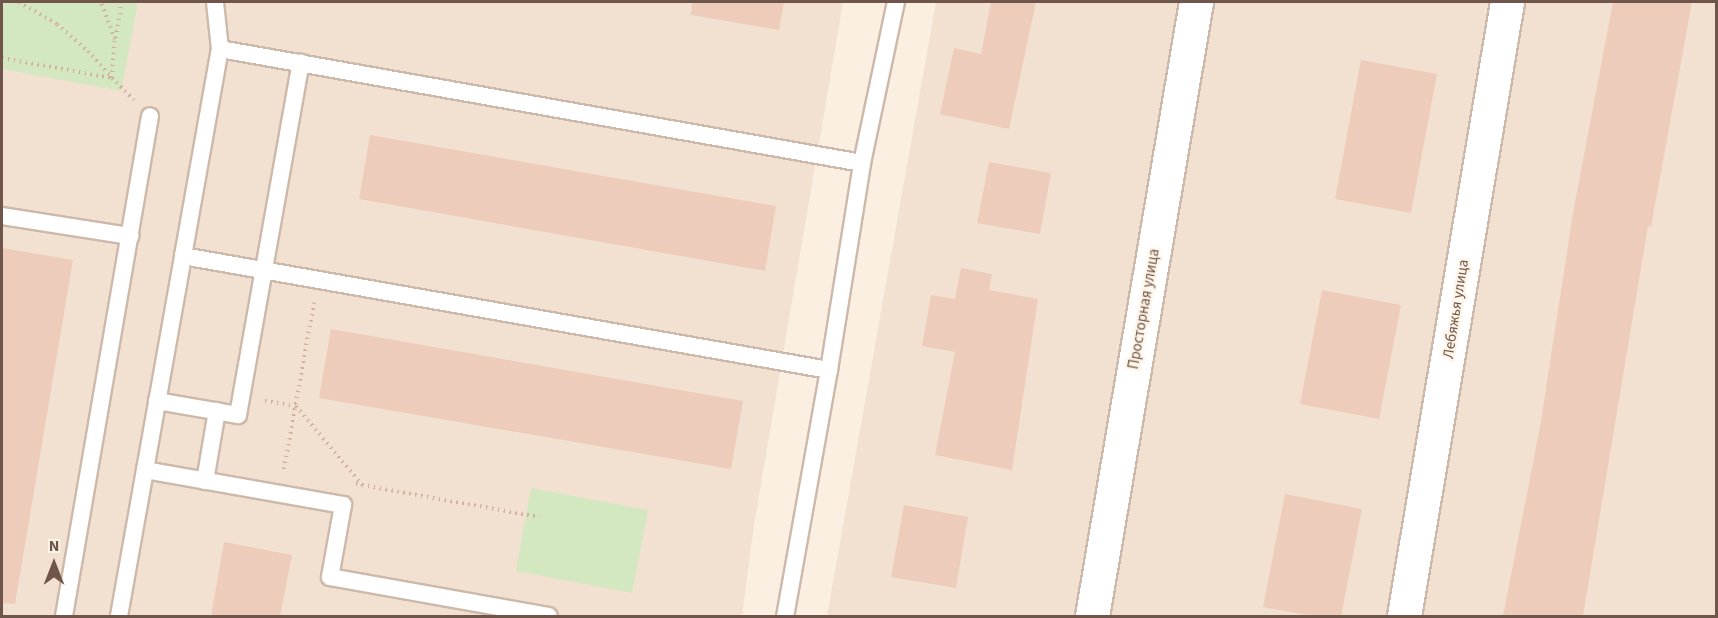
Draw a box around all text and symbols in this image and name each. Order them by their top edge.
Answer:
street label: Просторная улица [1125,247,1163,371]
street label: Лебяжья улица [1439,258,1473,360]
north arrow [24,534,84,594]
text: N [49,535,59,557]

